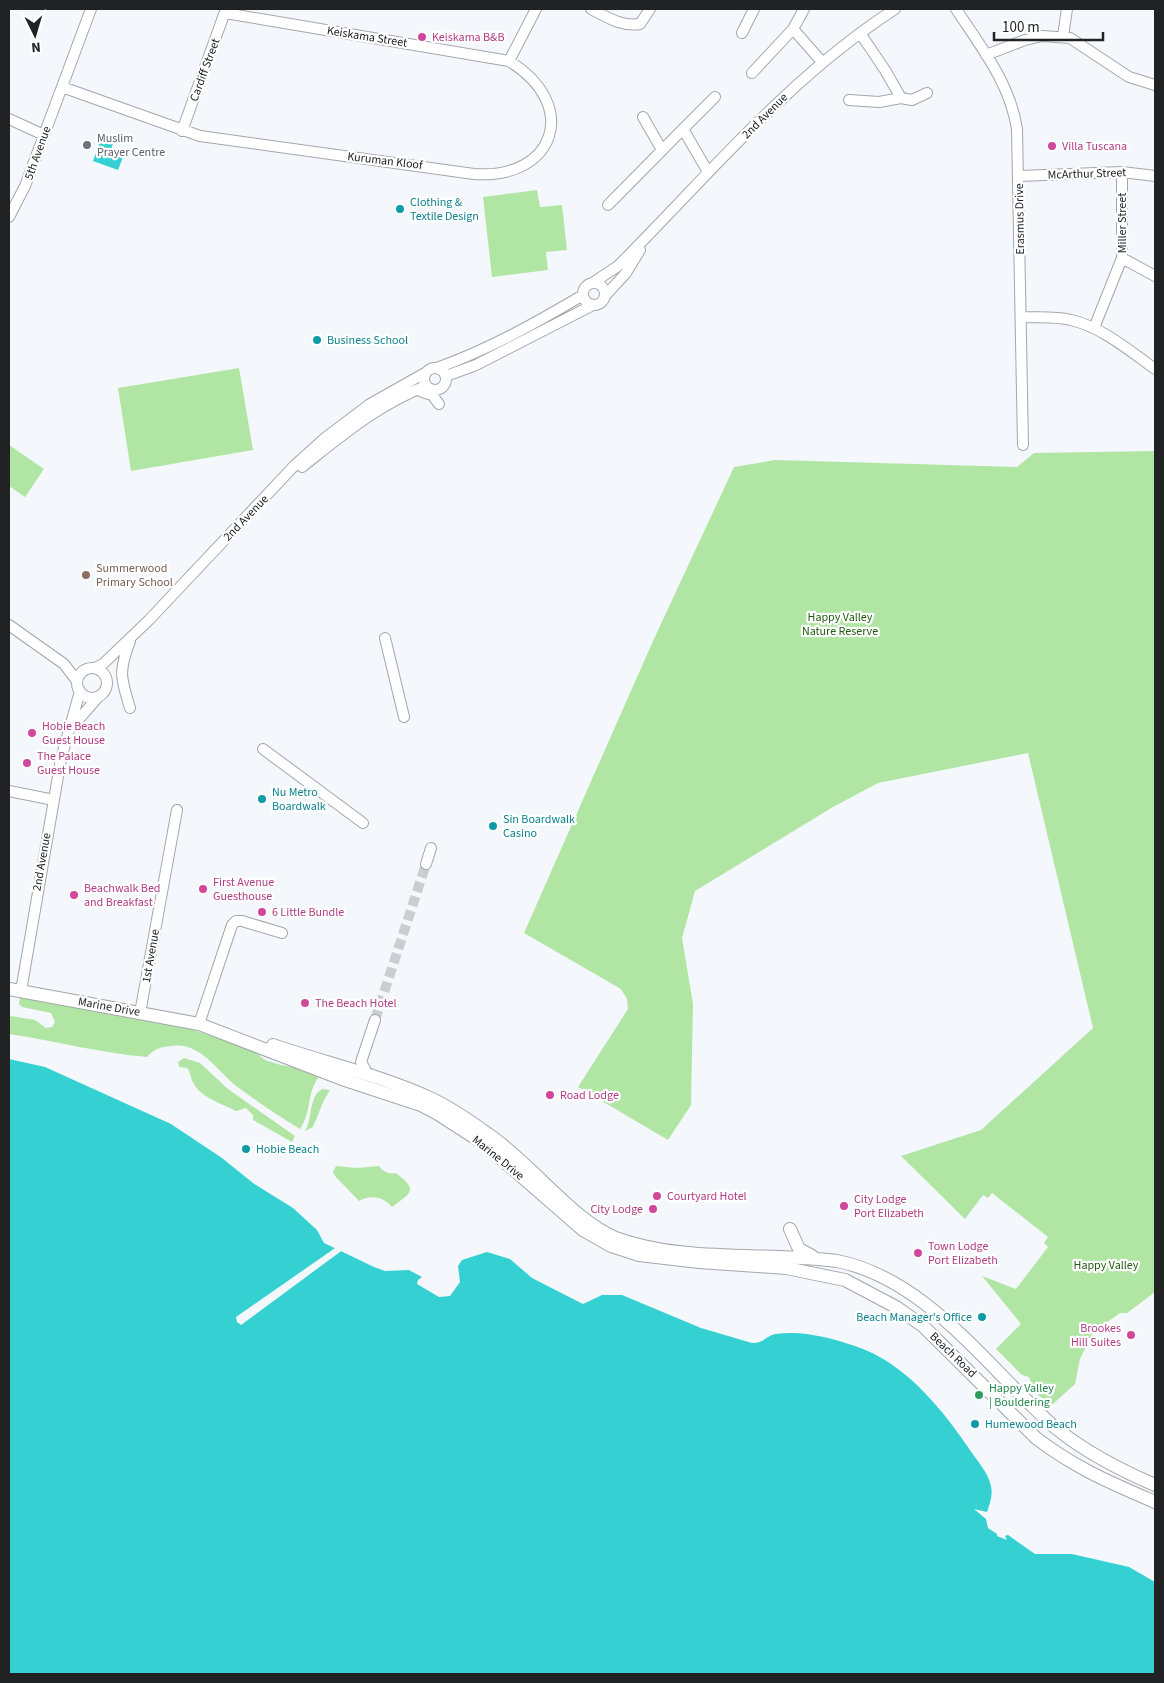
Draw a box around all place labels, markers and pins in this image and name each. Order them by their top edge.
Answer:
place label: Keiskama B&B [432,29,504,46]
marker: Keiskama B&B [416,31,428,43]
place label: Muslim Prayer Centre [97,130,165,161]
place label: Villa Tuscana [1062,138,1127,155]
marker: Muslim Prayer Centre [81,139,93,151]
marker: Villa Tuscana [1046,140,1058,152]
place label: Clothing & Textile Design [410,194,479,225]
marker: Clothing & Textile Design [394,203,406,215]
place label: Business School [327,332,408,349]
marker: Business School [311,334,323,346]
place label: Summerwood Primary School [96,560,173,591]
marker: Summerwood Primary School [80,569,92,581]
place label: Hobie Beach Guest House [42,718,105,749]
marker: Hobie Beach Guest House [26,727,38,739]
place label: The Palace Guest House [37,748,100,779]
marker: The Palace Guest House [21,757,33,769]
place label: Nu Metro Boardwalk [272,784,326,815]
marker: Nu Metro Boardwalk [256,793,268,805]
place label: Sin Boardwalk Casino [503,811,575,842]
marker: Sin Boardwalk Casino [487,820,499,832]
place label: First Avenue Guesthouse [213,874,274,905]
place label: Beachwalk Bed and Breakfast [84,880,161,911]
marker: First Avenue Guesthouse [197,883,209,895]
marker: Beachwalk Bed and Breakfast [68,889,80,901]
place label: 6 Little Bundle [272,904,344,921]
marker: 6 Little Bundle [256,906,268,918]
place label: The Beach Hotel [315,995,397,1012]
marker: The Beach Hotel [299,997,311,1009]
place label: Road Lodge [560,1087,619,1104]
marker: Road Lodge [544,1089,556,1101]
place label: Hobie Beach [256,1141,319,1158]
marker: Hobie Beach [240,1143,252,1155]
place label: Courtyard Hotel [667,1188,747,1205]
marker: Courtyard Hotel [651,1190,663,1202]
place label: City Lodge Port Elizabeth [854,1191,924,1222]
marker: City Lodge Port Elizabeth [838,1200,850,1212]
place label: City Lodge [590,1201,643,1218]
marker: City Lodge [647,1203,659,1215]
place label: Town Lodge Port Elizabeth [928,1238,998,1269]
marker: Town Lodge Port Elizabeth [912,1247,924,1259]
place label: Beach Manager's Office [856,1309,972,1326]
marker: Beach Manager's Office [976,1311,988,1323]
place label: Brookes Hill Suites [1071,1320,1121,1351]
marker: Brookes Hill Suites [1125,1329,1137,1341]
place label: Happy Valley | Bouldering [989,1380,1054,1411]
marker: Happy Valley | Bouldering [973,1389,985,1401]
place label: Humewood Beach [985,1416,1077,1433]
marker: Humewood Beach [969,1418,981,1430]

